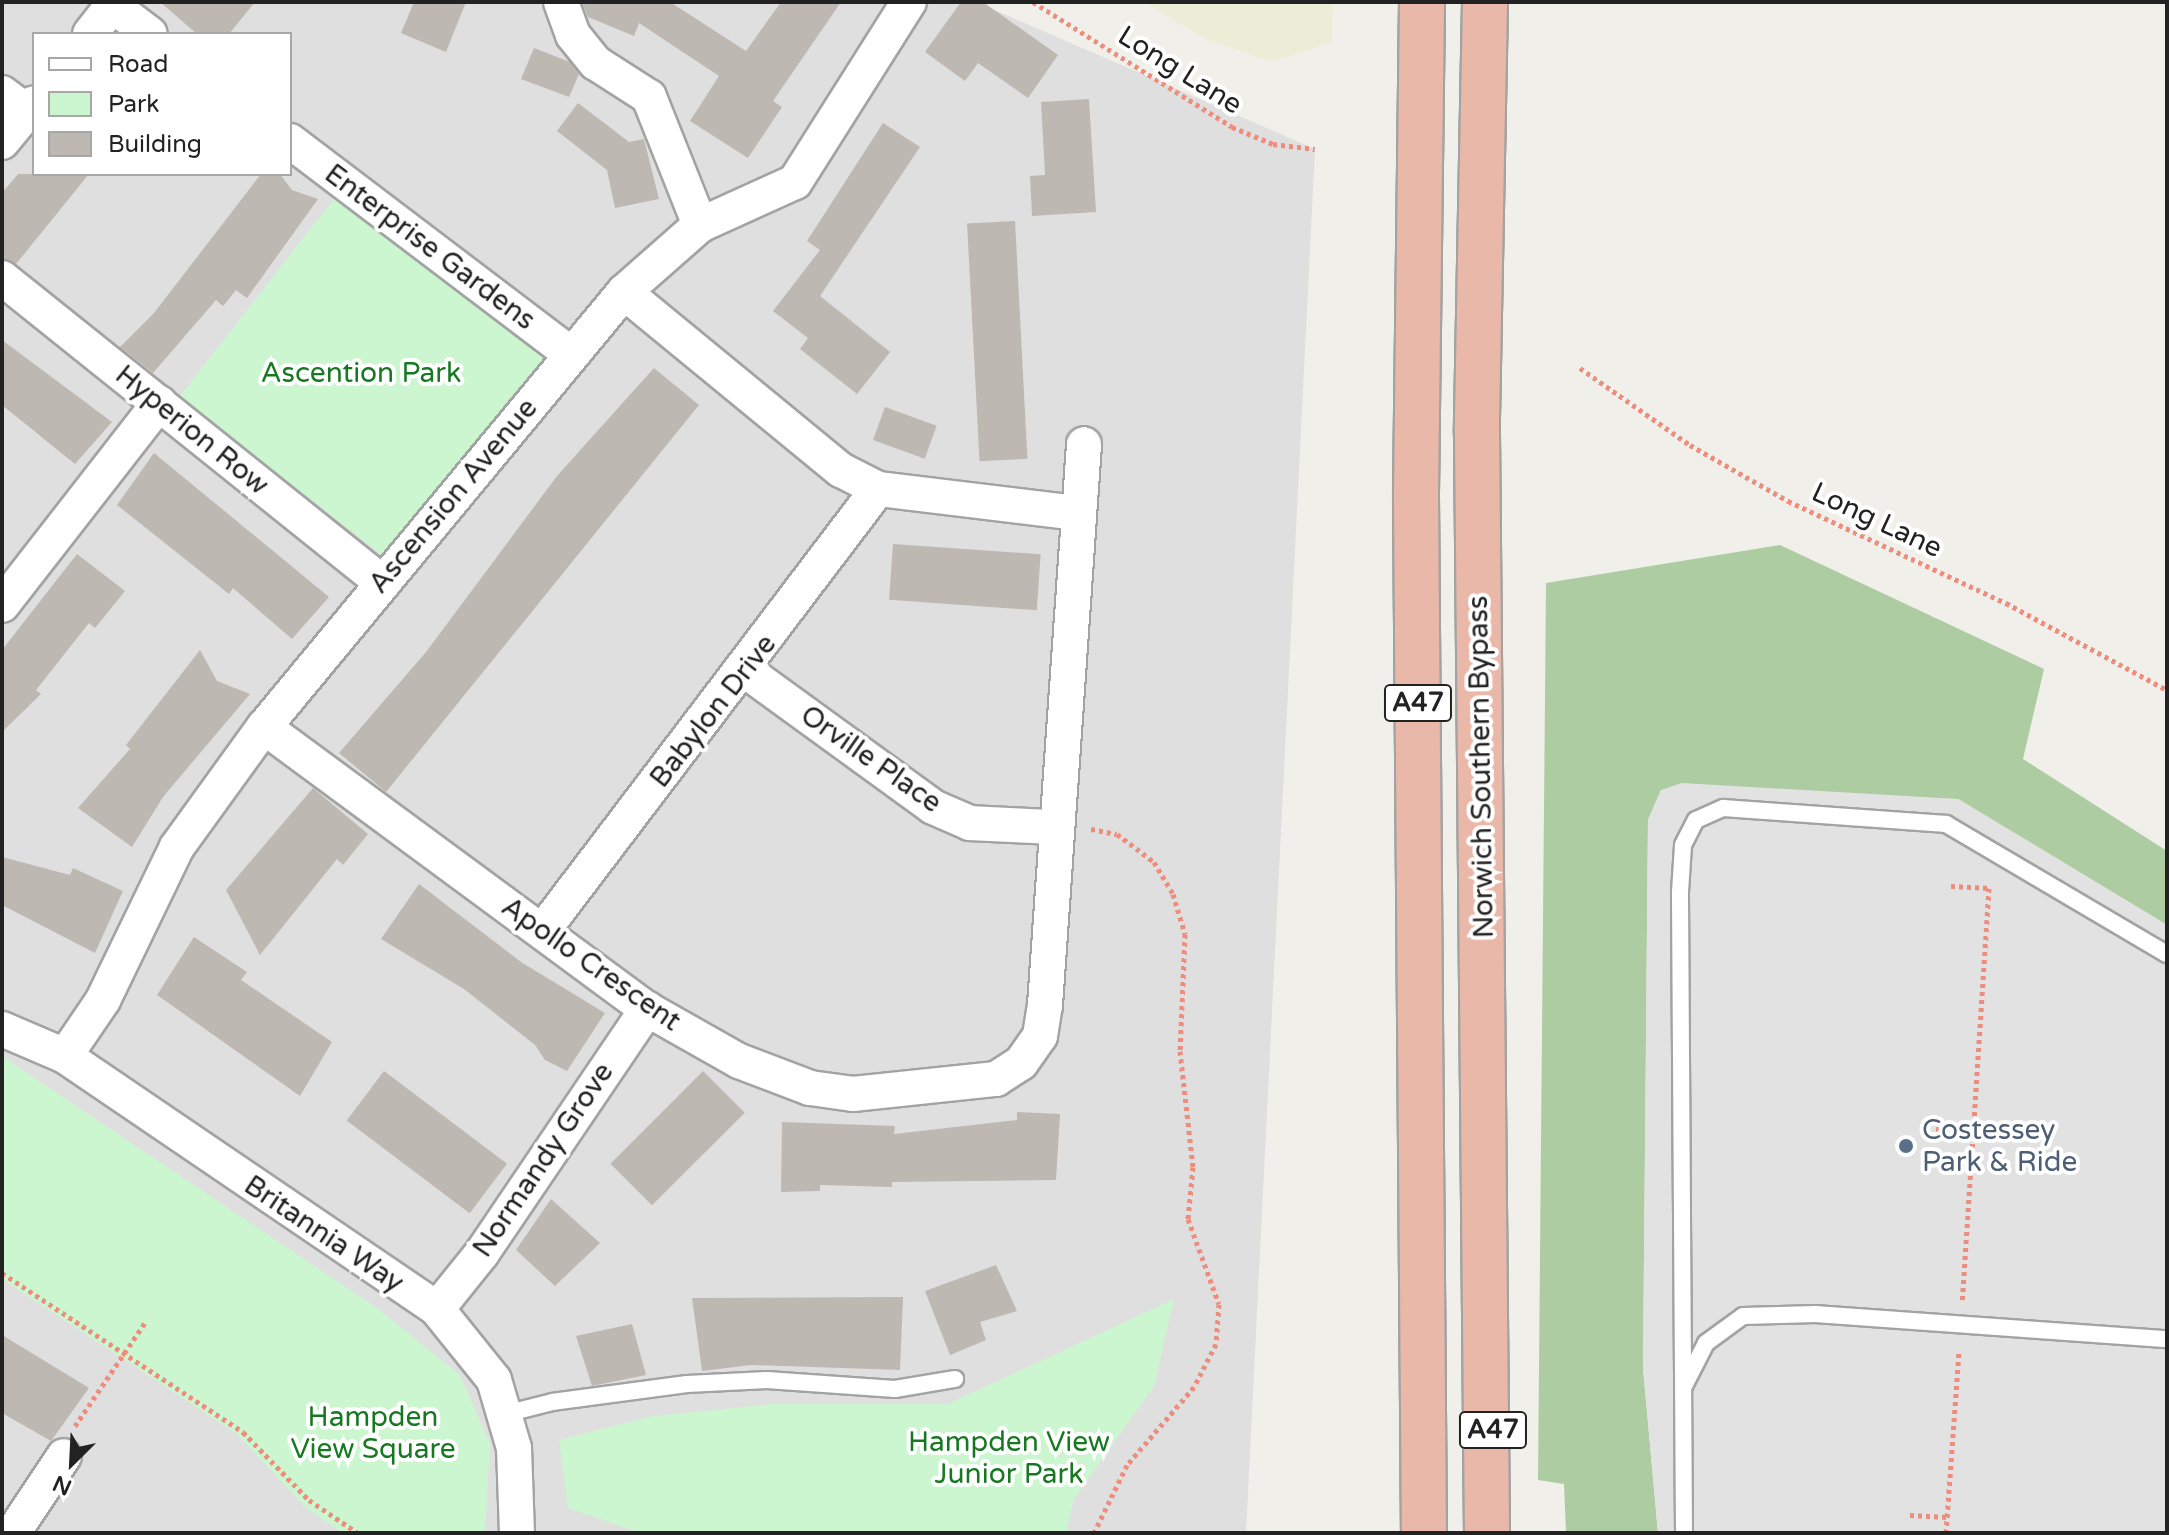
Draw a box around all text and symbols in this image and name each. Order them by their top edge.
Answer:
street label: Long Lane [1112,19,1248,121]
legend [32,32,292,176]
text: Road [108,50,168,79]
text: Park [108,90,159,119]
text: Building [108,130,202,159]
street label: Enterprise Gardens [318,157,542,337]
park label: Ascention Park [261,356,461,390]
street label: Hyperion Row [109,358,275,502]
street label: Ascension Avenue [362,392,544,600]
street label: Long Lane [1806,475,1948,565]
street label: Norwich Southern Bypass [1461,595,1501,939]
street label: Babylon Drive [643,628,783,794]
road number: A47 [1382,681,1454,725]
street label: Orville Place [794,698,948,820]
street label: Apollo Crescent [495,890,687,1038]
street label: Normandy Grove [466,1056,620,1264]
place label: Costessey Park & Ride [1922,1113,2077,1179]
marker: Costessey Park & Ride [1897,1137,1915,1155]
street label: Britannia Way [238,1168,410,1300]
park label: Hampden View Square [290,1400,456,1466]
road number: A47 [1457,1408,1529,1452]
north arrow [32,1423,112,1503]
park label: Hampden View Junior Park [908,1425,1110,1491]
text: N [49,1469,76,1500]

